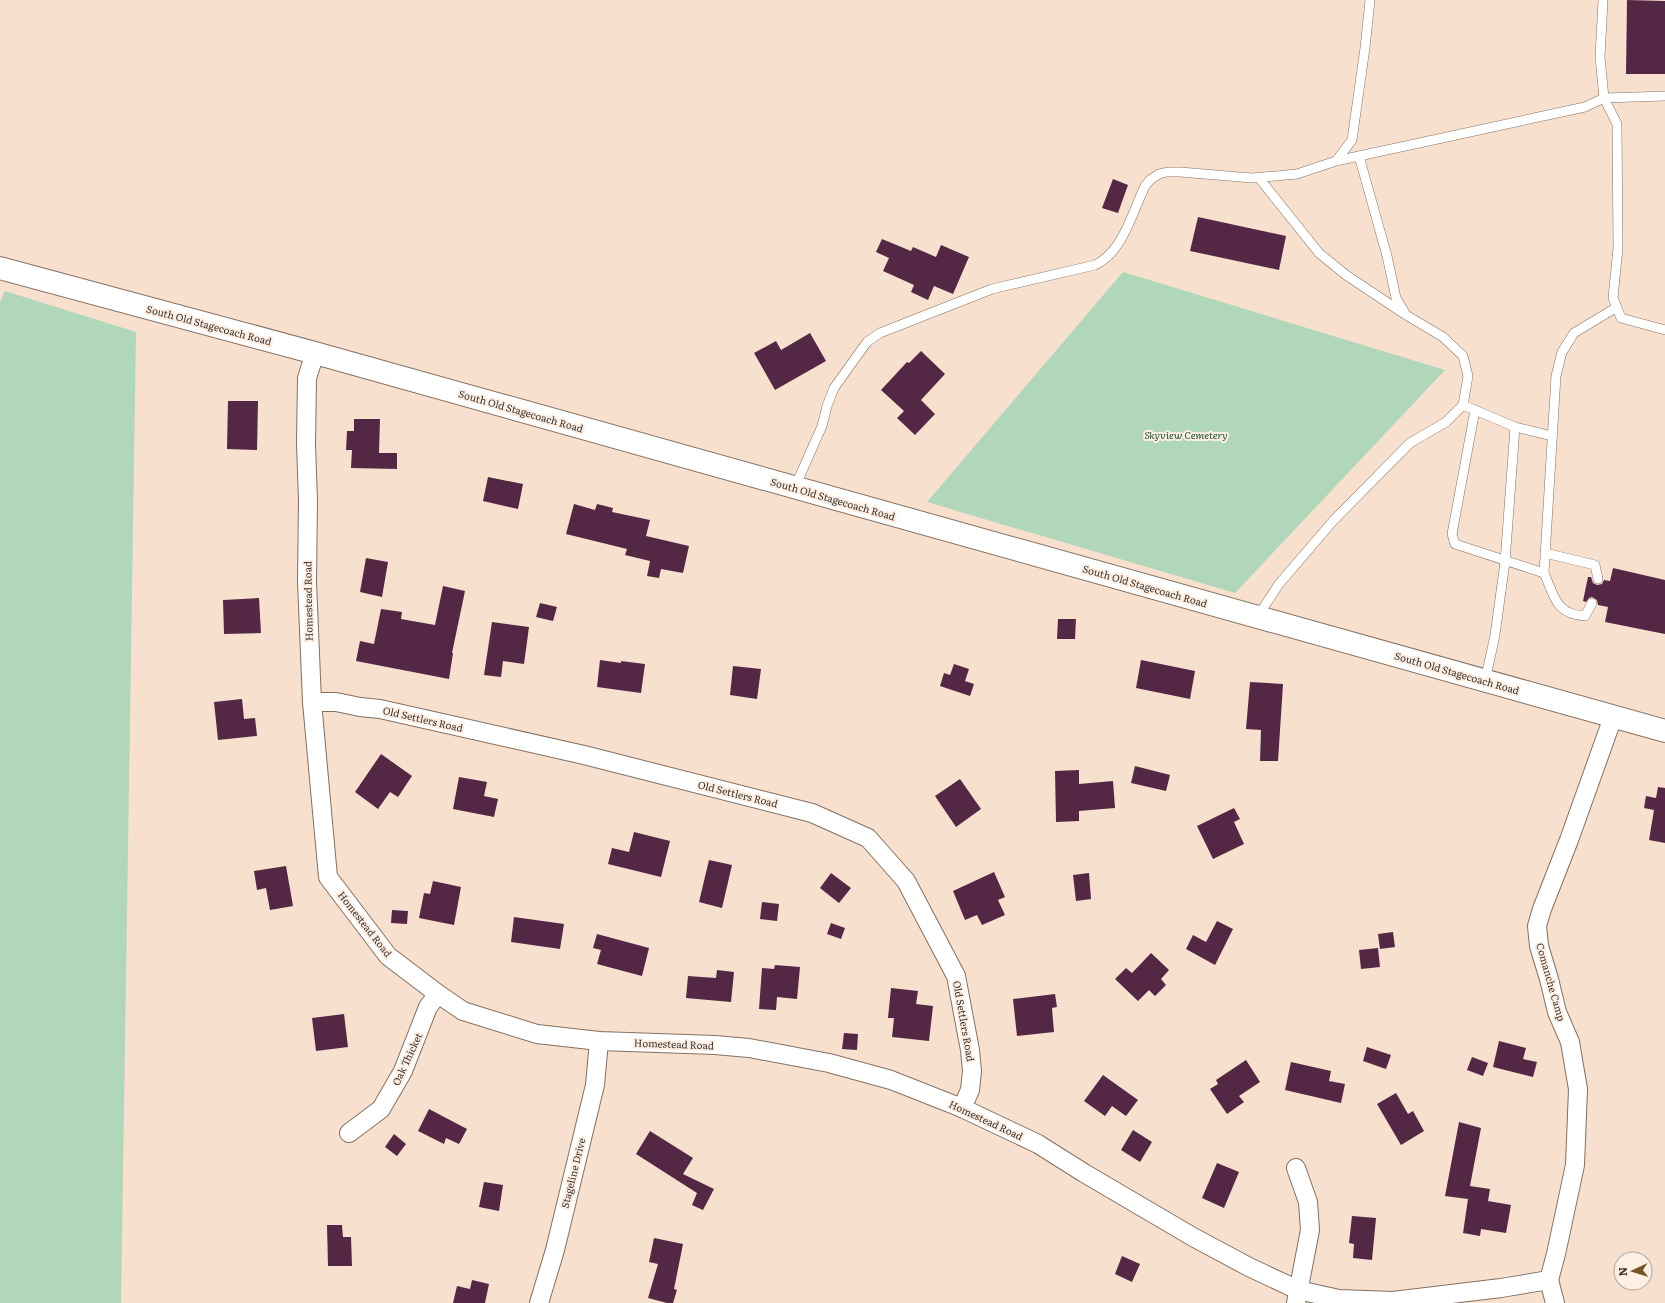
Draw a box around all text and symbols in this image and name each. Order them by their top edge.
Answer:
street label: South Old Stagecoach Road [145,301,273,348]
street label: South Old Stagecoach Road [457,386,585,436]
park label: Skyview Cemetery [1144,427,1228,442]
street label: South Old Stagecoach Road [769,474,897,524]
street label: Homestead Road [299,561,316,641]
street label: South Old Stagecoach Road [1081,561,1209,611]
street label: South Old Stagecoach Road [1393,648,1521,698]
street label: Old Settlers Road [382,702,465,735]
street label: Old Settlers Road [697,776,780,811]
street label: Homestead Road [335,888,396,960]
street label: Comanche Camp [1533,941,1570,1023]
street label: Old Settlers Road [950,979,979,1063]
street label: Oak Thicket [388,1030,425,1088]
street label: Homestead Road [634,1035,714,1052]
street label: Homestead Road [947,1096,1026,1143]
street label: Stageline Drive [556,1136,589,1210]
north arrow [1613,1251,1653,1291]
text: N [1614,1267,1630,1277]

